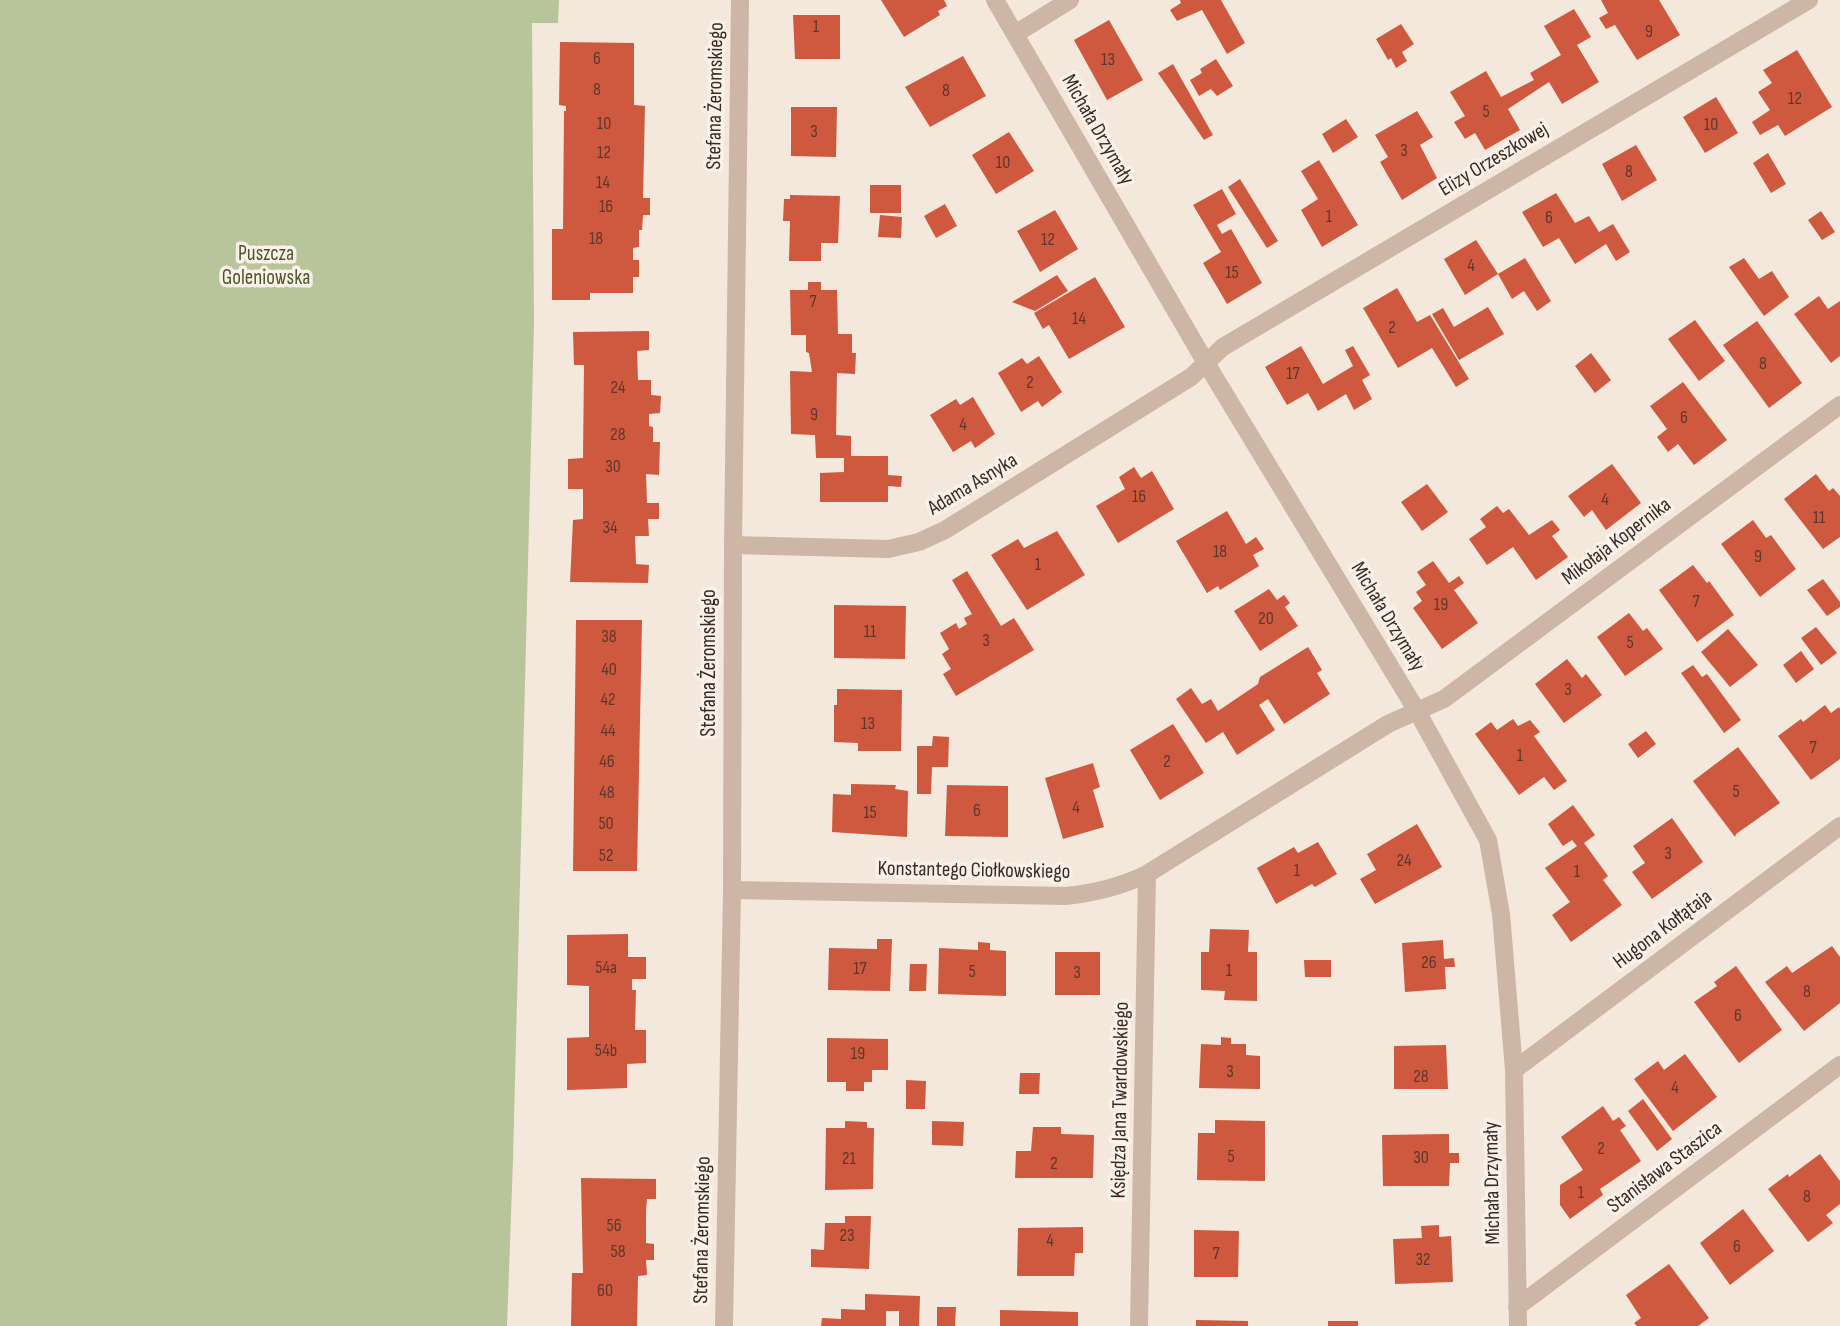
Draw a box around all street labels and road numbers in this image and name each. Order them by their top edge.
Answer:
street label: Stefana Żeromskiego [702,22,730,170]
street label: Michała Drzymały [1055,70,1139,190]
street label: Elizy Orzeszkowej [1435,117,1553,203]
street label: Adama Asnyka [924,448,1022,522]
street label: Mikołaja Kopernika [1558,493,1676,591]
street label: Michała Drzymały [1344,558,1430,676]
street label: Stefana Żeromskiego [697,589,723,737]
street label: Konstantego Ciołkowskiego [877,857,1071,885]
street label: Hugona Kołłątaja [1609,885,1717,975]
street label: Księdza Jana Twardowskiego [1107,1001,1135,1199]
street label: Stanisława Staszica [1603,1117,1727,1219]
street label: Michała Drzymały [1479,1121,1507,1245]
street label: Stefana Żeromskiego [689,1156,717,1304]

